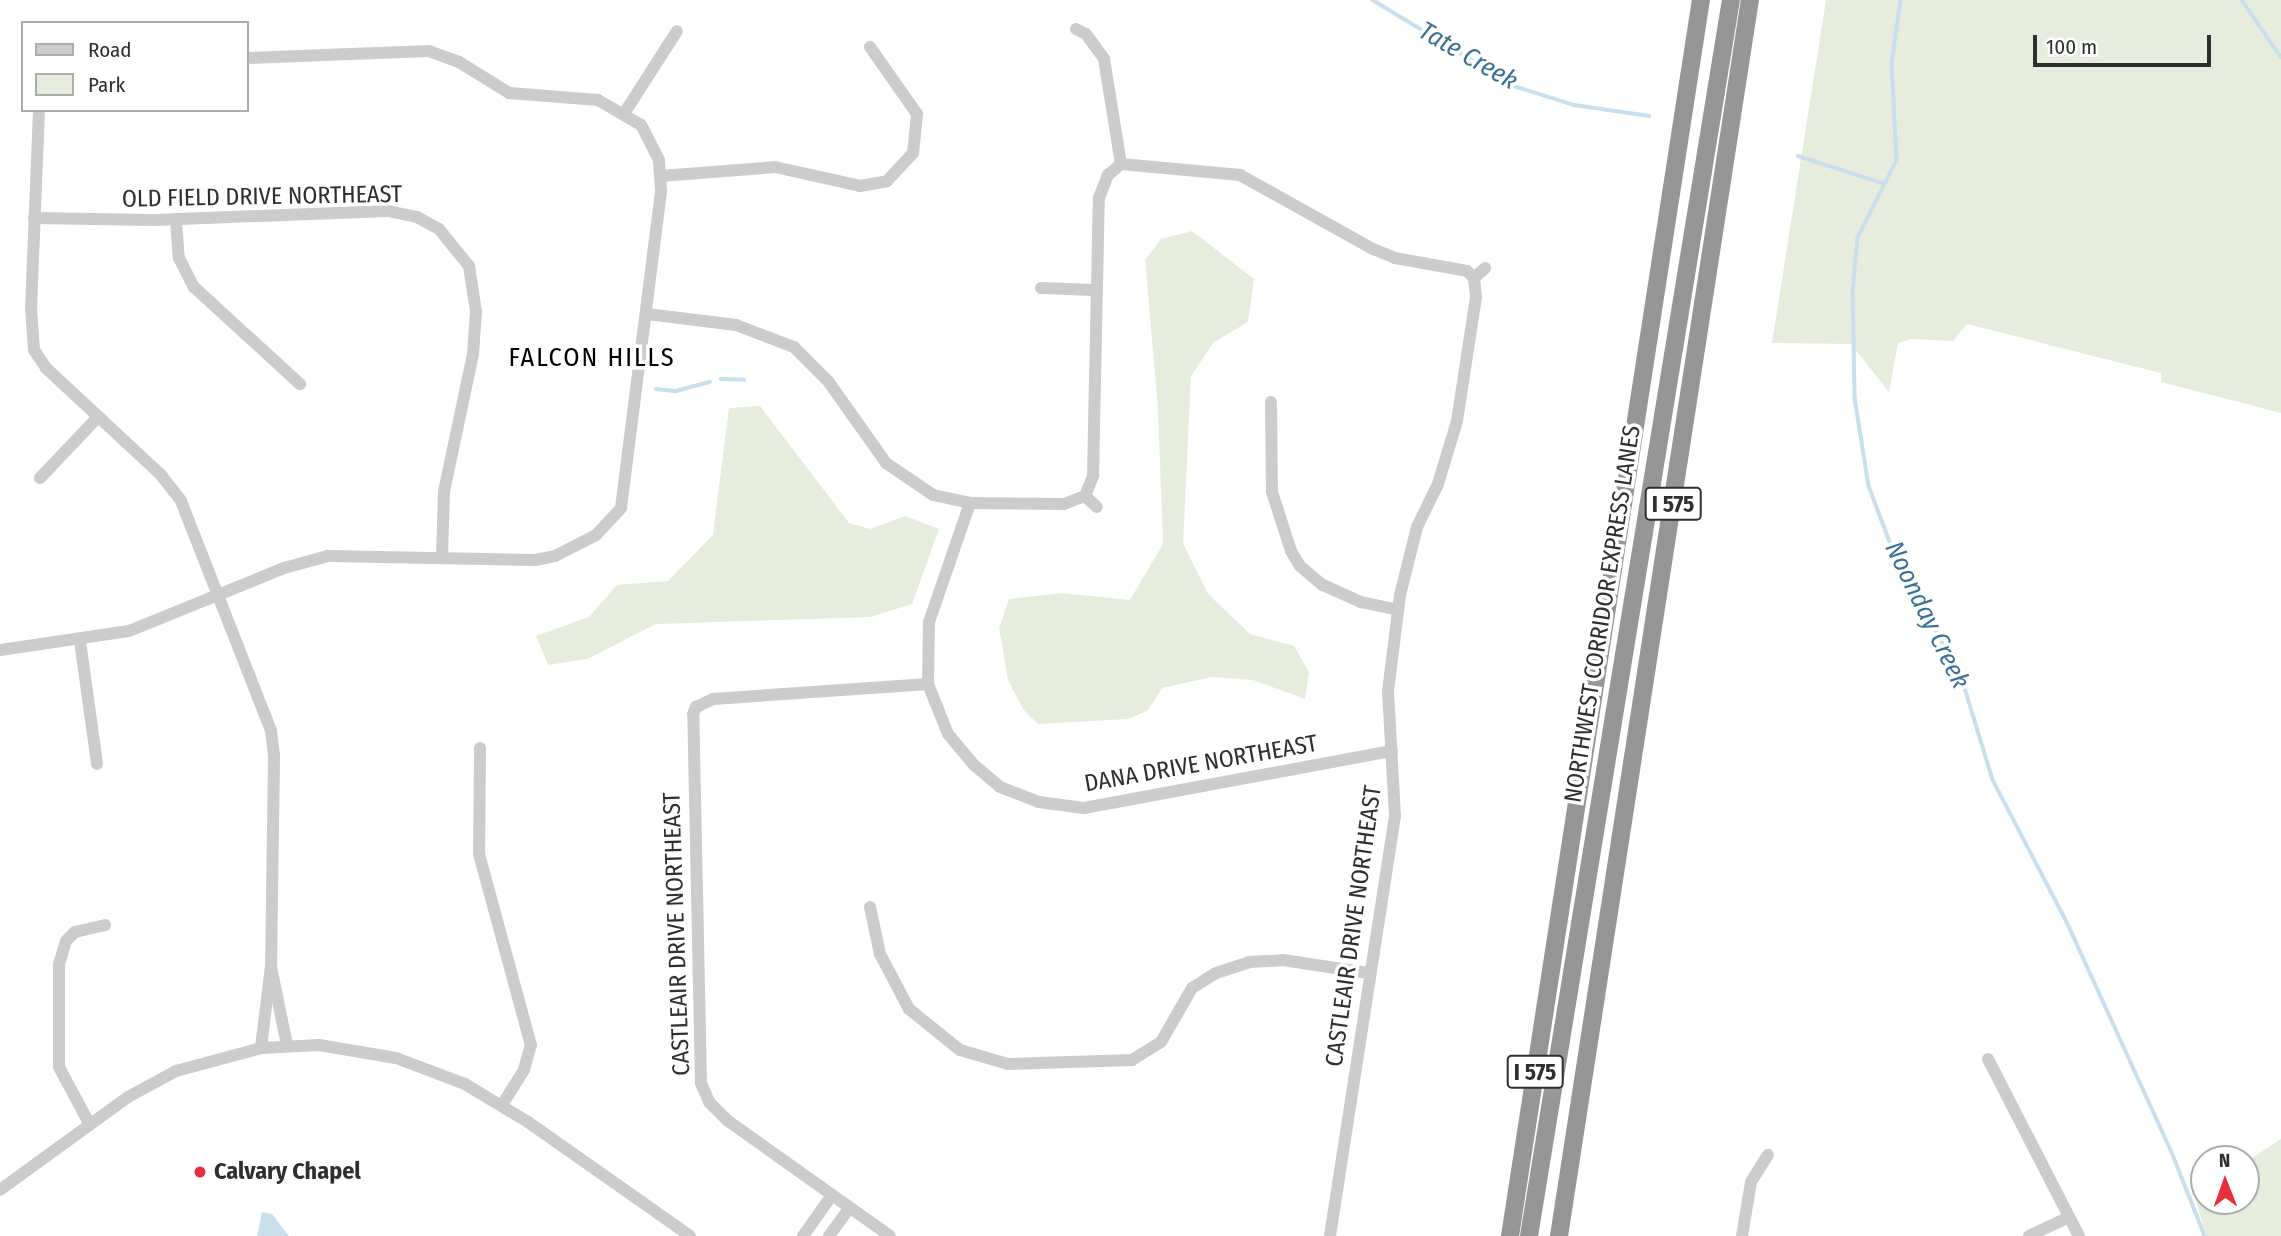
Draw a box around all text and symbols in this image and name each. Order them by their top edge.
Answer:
water label: Tate Creek [1413,15,1523,97]
legend [21,21,248,112]
scale bar [2036,21,2214,65]
text: 100 m [2046,34,2097,60]
text: Road [88,37,132,63]
text: Park [88,72,125,98]
street label: OLD FIELD DRIVE NORTHEAST [122,180,402,214]
district label: FALCON HILLS [510,342,674,374]
street label: NORTHWEST CORRIDOR EXPRESS LANES [1559,423,1647,805]
road number: I 575 [1643,484,1703,524]
water label: Noonday Creek [1878,536,1976,694]
street label: DANA DRIVE NORTHEAST [1082,729,1320,799]
street label: CASTLEAIR DRIVE NORTHEAST [1320,784,1388,1068]
street label: CASTLEAIR DRIVE NORTHEAST [658,792,696,1076]
road number: I 575 [1505,1052,1565,1092]
north arrow [2190,1145,2260,1215]
text: N [2219,1149,2231,1172]
place label: Calvary Chapel [214,1158,361,1186]
marker: Calvary Chapel [192,1164,208,1180]

